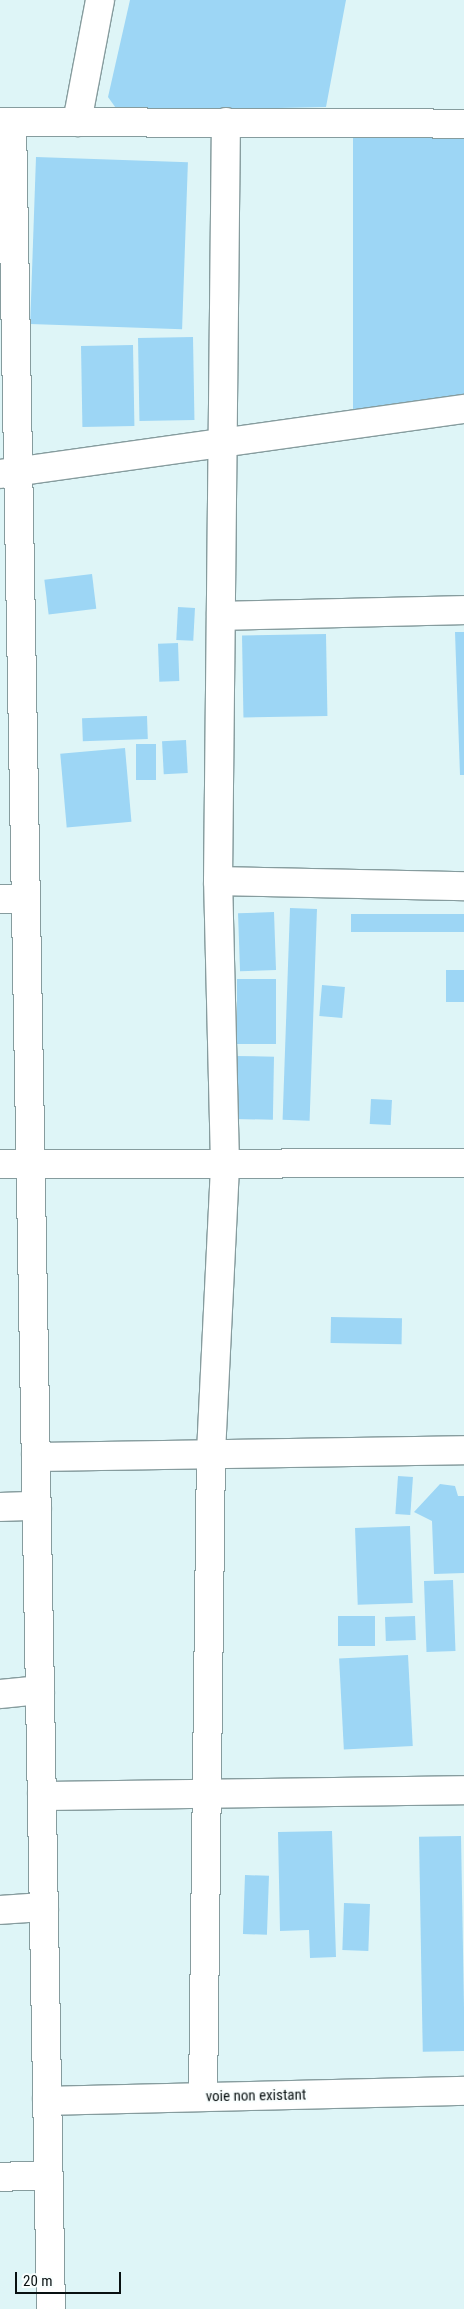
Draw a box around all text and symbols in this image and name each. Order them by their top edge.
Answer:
street label: voie non existant [206,2086,306,2106]
scale bar [18,2262,124,2294]
text: 20 m [23,2272,53,2290]

